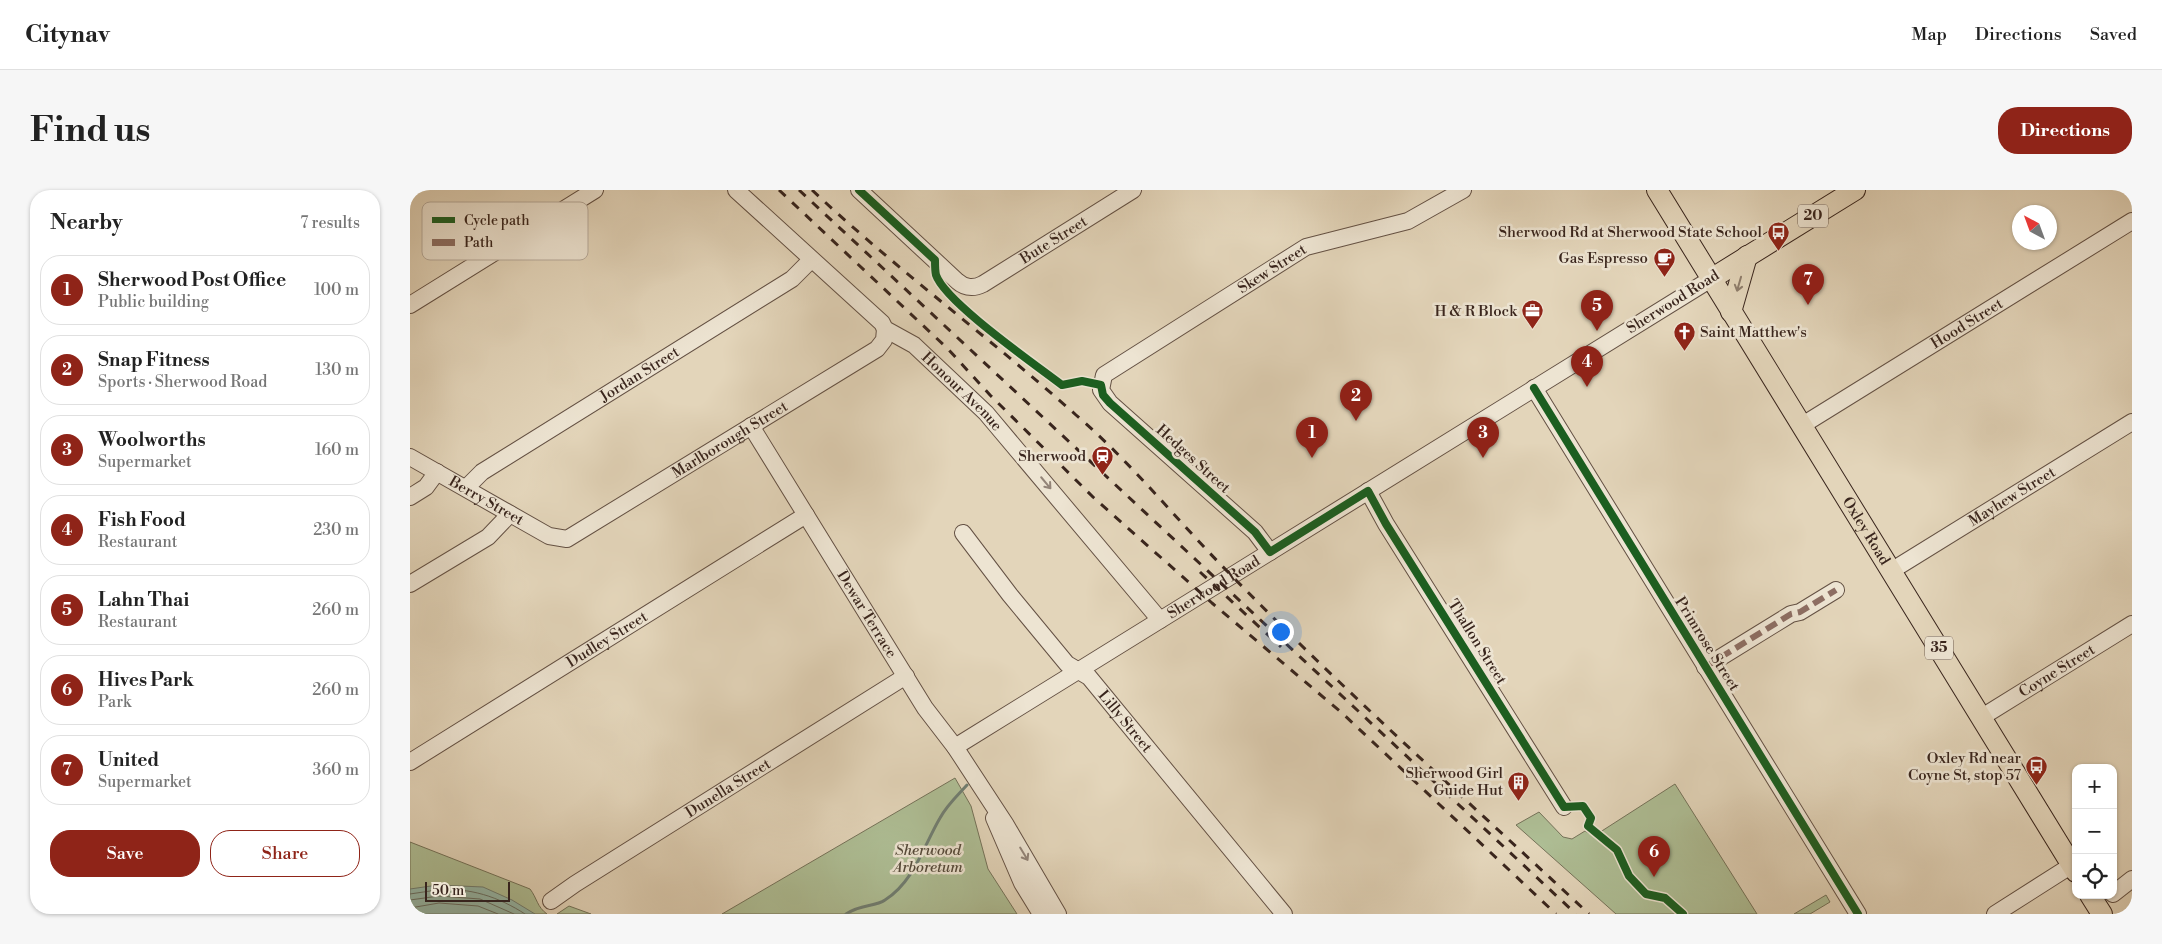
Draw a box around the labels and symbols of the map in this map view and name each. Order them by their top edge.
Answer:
legend [422,202,588,260]
road number: 20 [1798,205,1828,228]
north arrow [2012,205,2057,250]
street label: Bute Street [1016,211,1091,268]
text: Cycle path [464,212,530,230]
bus stop icon: Sherwood Rd at Sherwood State School [1766,220,1790,251]
place label: Sherwood Rd at Sherwood State School [1498,223,1763,242]
text: Path [464,234,494,252]
street label: Skew Street [1234,239,1311,298]
cafe icon: Gas Espresso [1652,246,1676,277]
place label: Gas Espresso [1559,249,1648,268]
pin: 7 [1792,264,1824,305]
street label: Sherwood Road [1623,266,1723,338]
one-way arrow [1734,276,1743,292]
pin: 5 [1581,290,1613,331]
street label: Hood Street [1927,293,2007,353]
office icon: H & R Block [1521,299,1545,330]
place label: H & R Block [1435,302,1518,321]
church icon: Saint Matthew's [1672,320,1696,351]
place label: Saint Matthew's [1700,323,1807,342]
street label: Jordan Street [595,342,683,406]
pin: 4 [1571,346,1603,387]
street label: Honour Avenue [918,348,1006,435]
pin: 2 [1340,380,1372,421]
street label: Marlborough Street [668,396,792,482]
pin: 1 [1296,417,1328,458]
pin: 3 [1467,417,1499,458]
street label: Hedges Street [1152,421,1235,498]
station icon: Sherwood [1090,444,1114,475]
place label: Sherwood [1018,447,1086,466]
street label: Mayhew Street [1965,462,2059,530]
street label: Berry Street [445,471,528,530]
one-way arrow [1040,476,1051,489]
street label: Oxley Road [1838,493,1895,569]
street label: Sherwood Road [1164,551,1264,623]
street label: Dewar Terrace [833,567,901,661]
street label: Primrose Street [1670,593,1744,695]
street label: Thallon Street [1443,596,1511,689]
street label: Dudley Street [563,606,651,672]
your location [1268,619,1294,645]
road number: 35 [1925,636,1953,659]
street label: Coyne Street [2015,639,2099,701]
street label: Lilly Street [1094,686,1157,757]
place label: Oxley Rd near Coyne St, stop 57 [1908,749,2022,785]
street label: Dunella Street [682,754,775,822]
bus stop icon: Oxley Rd near Coyne St, stop 57 [2025,755,2049,786]
place label: Sherwood Girl Guide Hut [1405,764,1504,800]
building icon: Sherwood Girl Guide Hut [1507,770,1531,801]
pin: 6 [1638,836,1670,877]
park label: Sherwood Arboretum [891,841,963,877]
one-way arrow [1019,847,1029,861]
scale bar [425,879,510,902]

